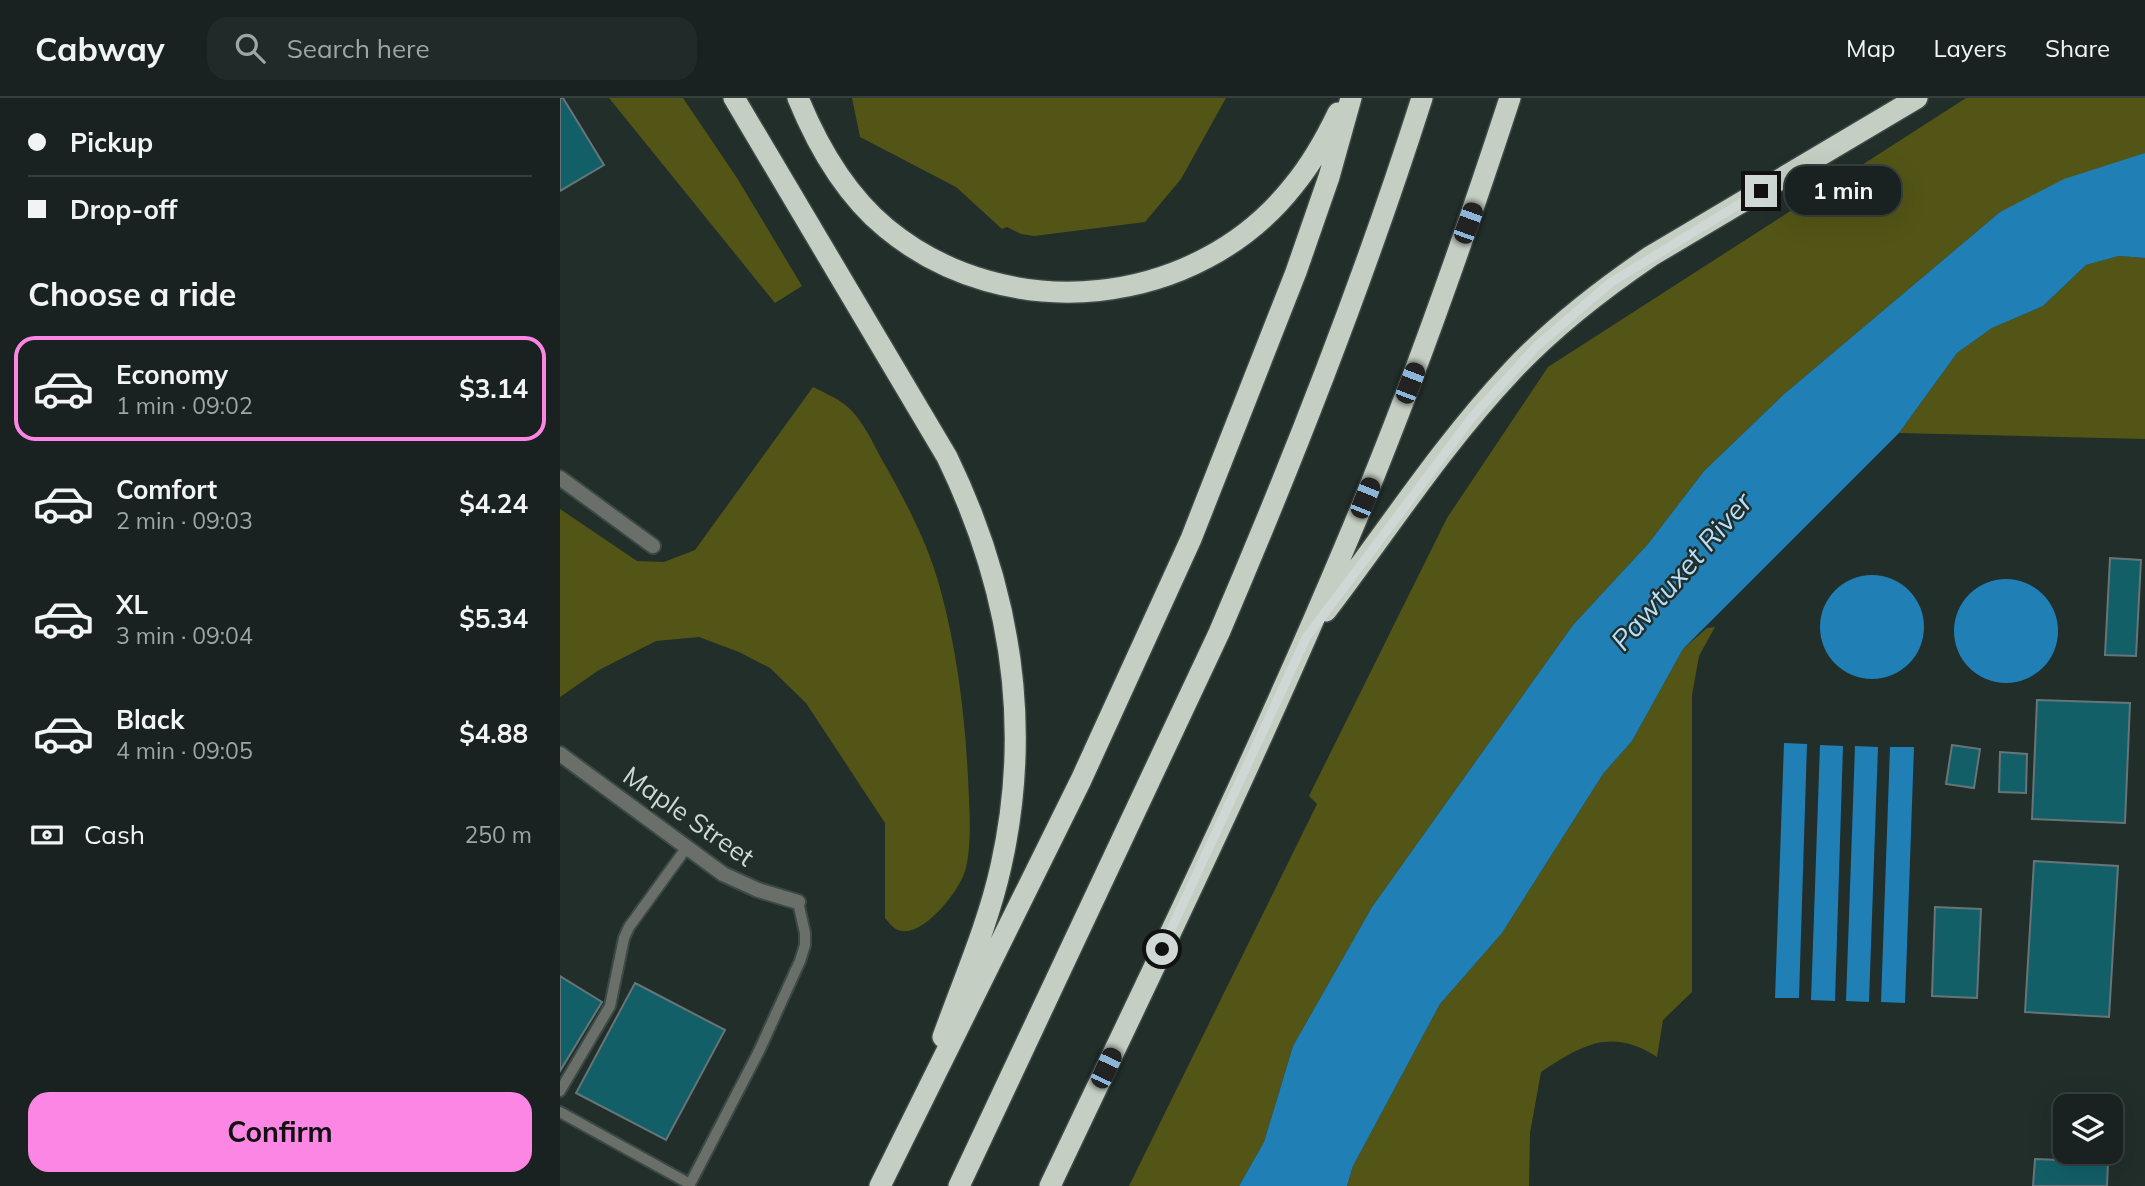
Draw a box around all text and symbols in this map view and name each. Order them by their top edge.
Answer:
search box [207,17,697,80]
text: Cabway [35,28,165,69]
icon: search [231,29,269,67]
text: Search here [287,32,430,65]
text: Map [1846,33,1895,63]
text: Layers [1933,33,2007,63]
text: Share [2045,33,2110,63]
text: Pickup [70,126,153,159]
callout: 1 min [1786,166,1901,216]
route end [1745,175,1777,207]
text: 1 min [1813,176,1873,205]
text: Drop-off [70,193,177,226]
car [1451,200,1486,246]
text: Choose a ride [28,274,236,314]
icon: car [32,357,95,420]
text: Economy [116,358,228,391]
car [1393,360,1428,406]
text: $3.14 [459,372,528,405]
text: 1 min · 09:02 [116,391,253,420]
icon: car [32,472,95,535]
text: Comfort [116,473,217,506]
car [1348,475,1383,521]
water label: Pawtuxet River [1603,483,1760,657]
text: $4.24 [459,487,528,520]
text: 2 min · 09:03 [116,506,253,535]
icon: car [32,587,95,650]
text: XL [116,588,148,621]
text: $5.34 [459,602,528,635]
text: 3 min · 09:04 [116,621,253,650]
icon: car [32,702,95,765]
text: Black [116,703,184,736]
text: $4.88 [459,717,528,750]
text: 4 min · 09:05 [116,736,253,765]
street label: Maple Street [617,759,761,873]
icon: cash [28,816,66,854]
text: Cash [84,818,145,851]
text: 250 m [464,820,532,849]
route start [1146,933,1178,965]
car [1088,1045,1125,1091]
button: Confirm [28,1092,532,1172]
map controls [2053,1094,2123,1164]
button: layers [2053,1094,2123,1164]

